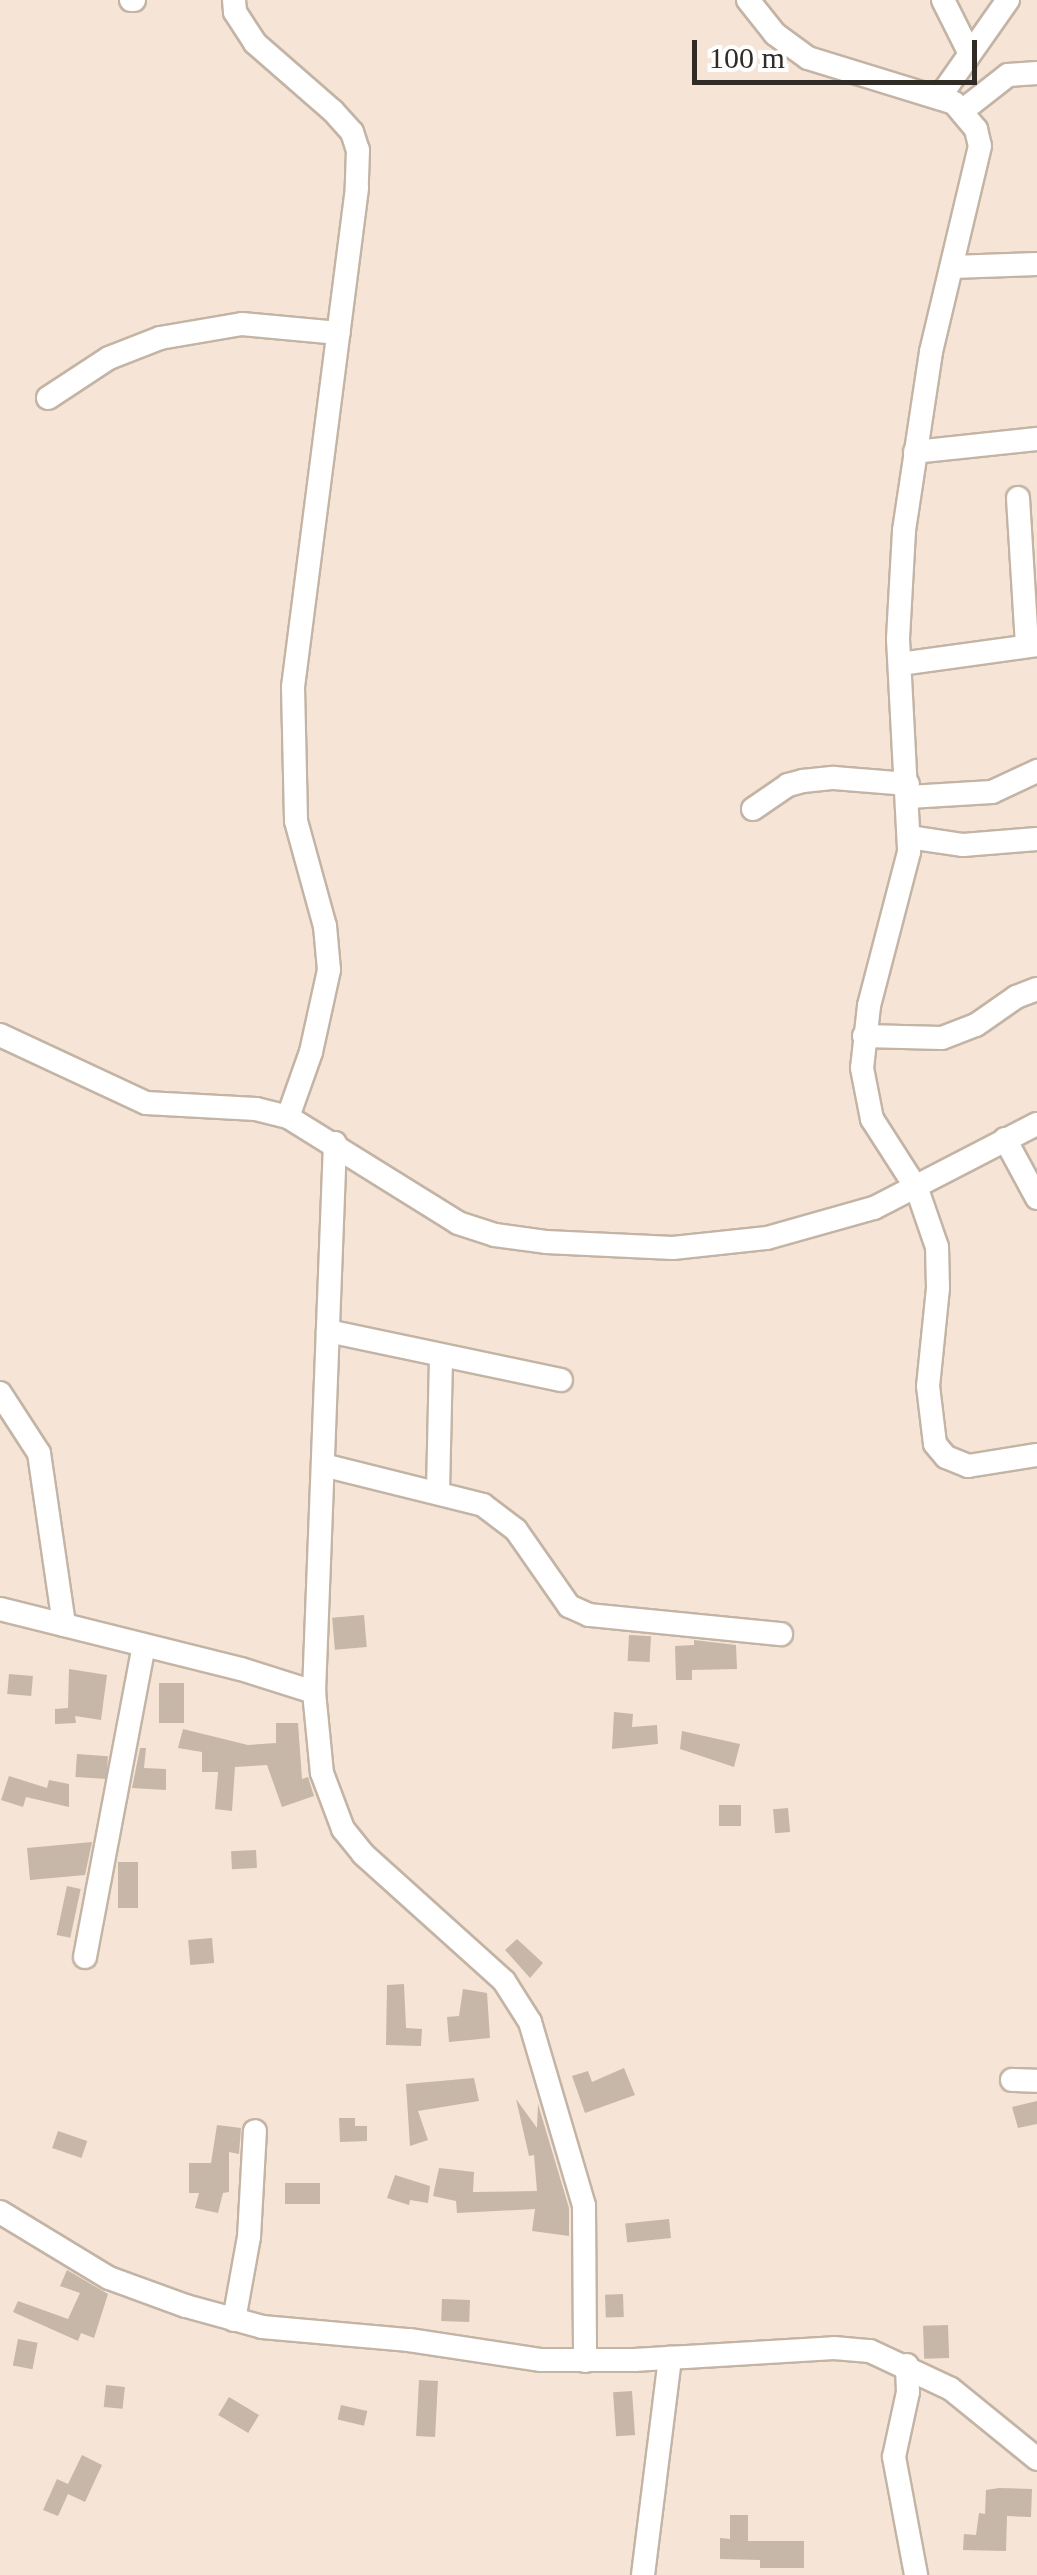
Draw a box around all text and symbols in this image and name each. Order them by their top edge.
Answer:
scale bar [697,20,982,82]
text: 100 m [709,41,785,74]

